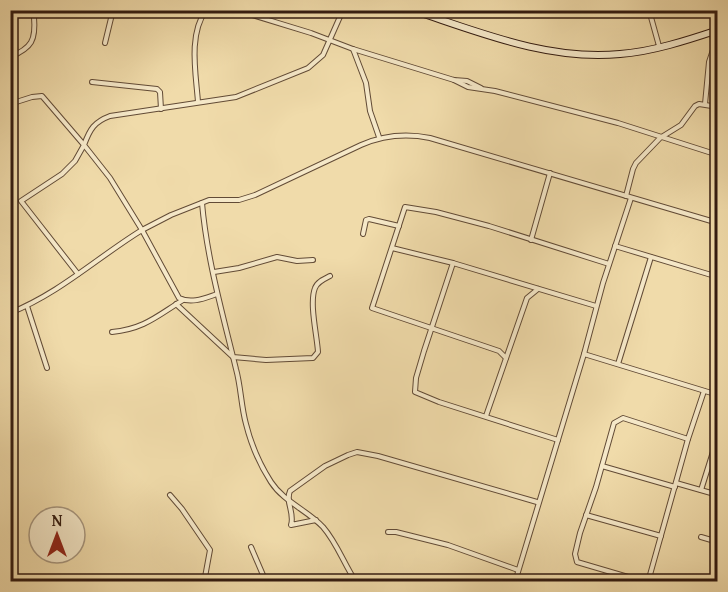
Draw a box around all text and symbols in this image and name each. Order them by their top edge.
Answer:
north arrow [27,505,87,565]
text: N [52,508,63,532]

